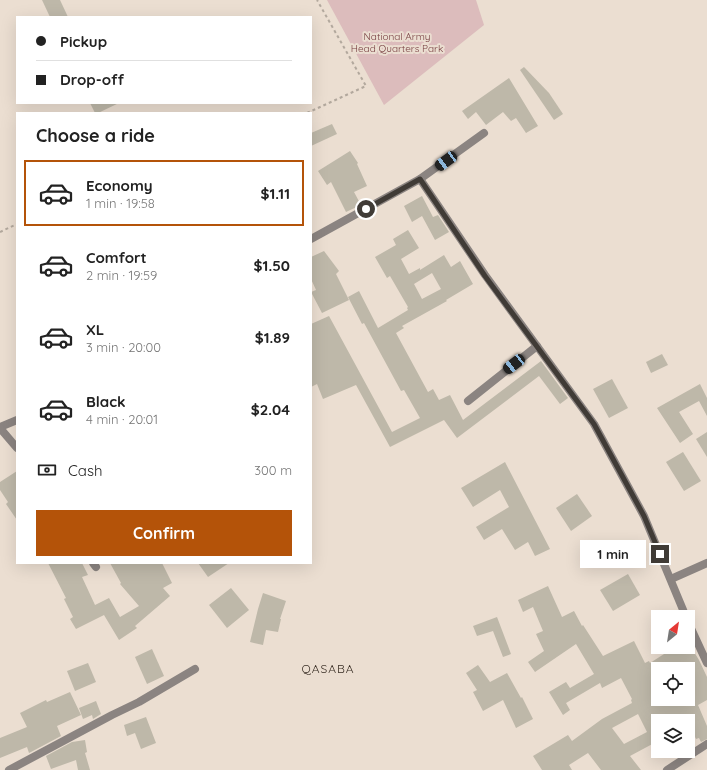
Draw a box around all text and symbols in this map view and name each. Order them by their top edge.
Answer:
park label: National Army Head Quarters Park [351,30,443,55]
text: Pickup [60,32,107,51]
text: Drop-off [60,70,124,89]
text: Choose a ride [36,124,155,147]
car [433,149,459,173]
icon: car [38,175,74,211]
text: Economy [86,176,153,195]
text: $1.11 [261,184,290,203]
text: 1 min · 19:58 [86,195,155,211]
route start [357,200,375,218]
icon: car [38,247,74,283]
text: Comfort [86,248,147,267]
text: $1.50 [254,256,290,275]
text: 2 min · 19:59 [86,267,157,283]
icon: car [38,319,74,355]
text: XL [86,320,104,339]
text: $1.89 [255,328,290,347]
text: 3 min · 20:00 [86,339,161,355]
car [501,352,527,376]
icon: car [38,391,74,427]
text: Black [86,392,126,411]
text: $2.04 [251,400,290,419]
text: 4 min · 20:01 [86,411,158,427]
icon: cash [36,459,58,481]
text: Cash [68,461,102,480]
text: 300 m [254,462,292,478]
button: Confirm [36,510,292,556]
callout: 1 min [580,540,646,568]
route end [651,545,669,563]
text: 1 min [597,546,629,562]
north arrow [651,610,695,654]
map controls [651,610,695,758]
district label: QASABA [301,661,355,676]
button: locate [651,662,695,706]
button: layers [651,714,695,758]

